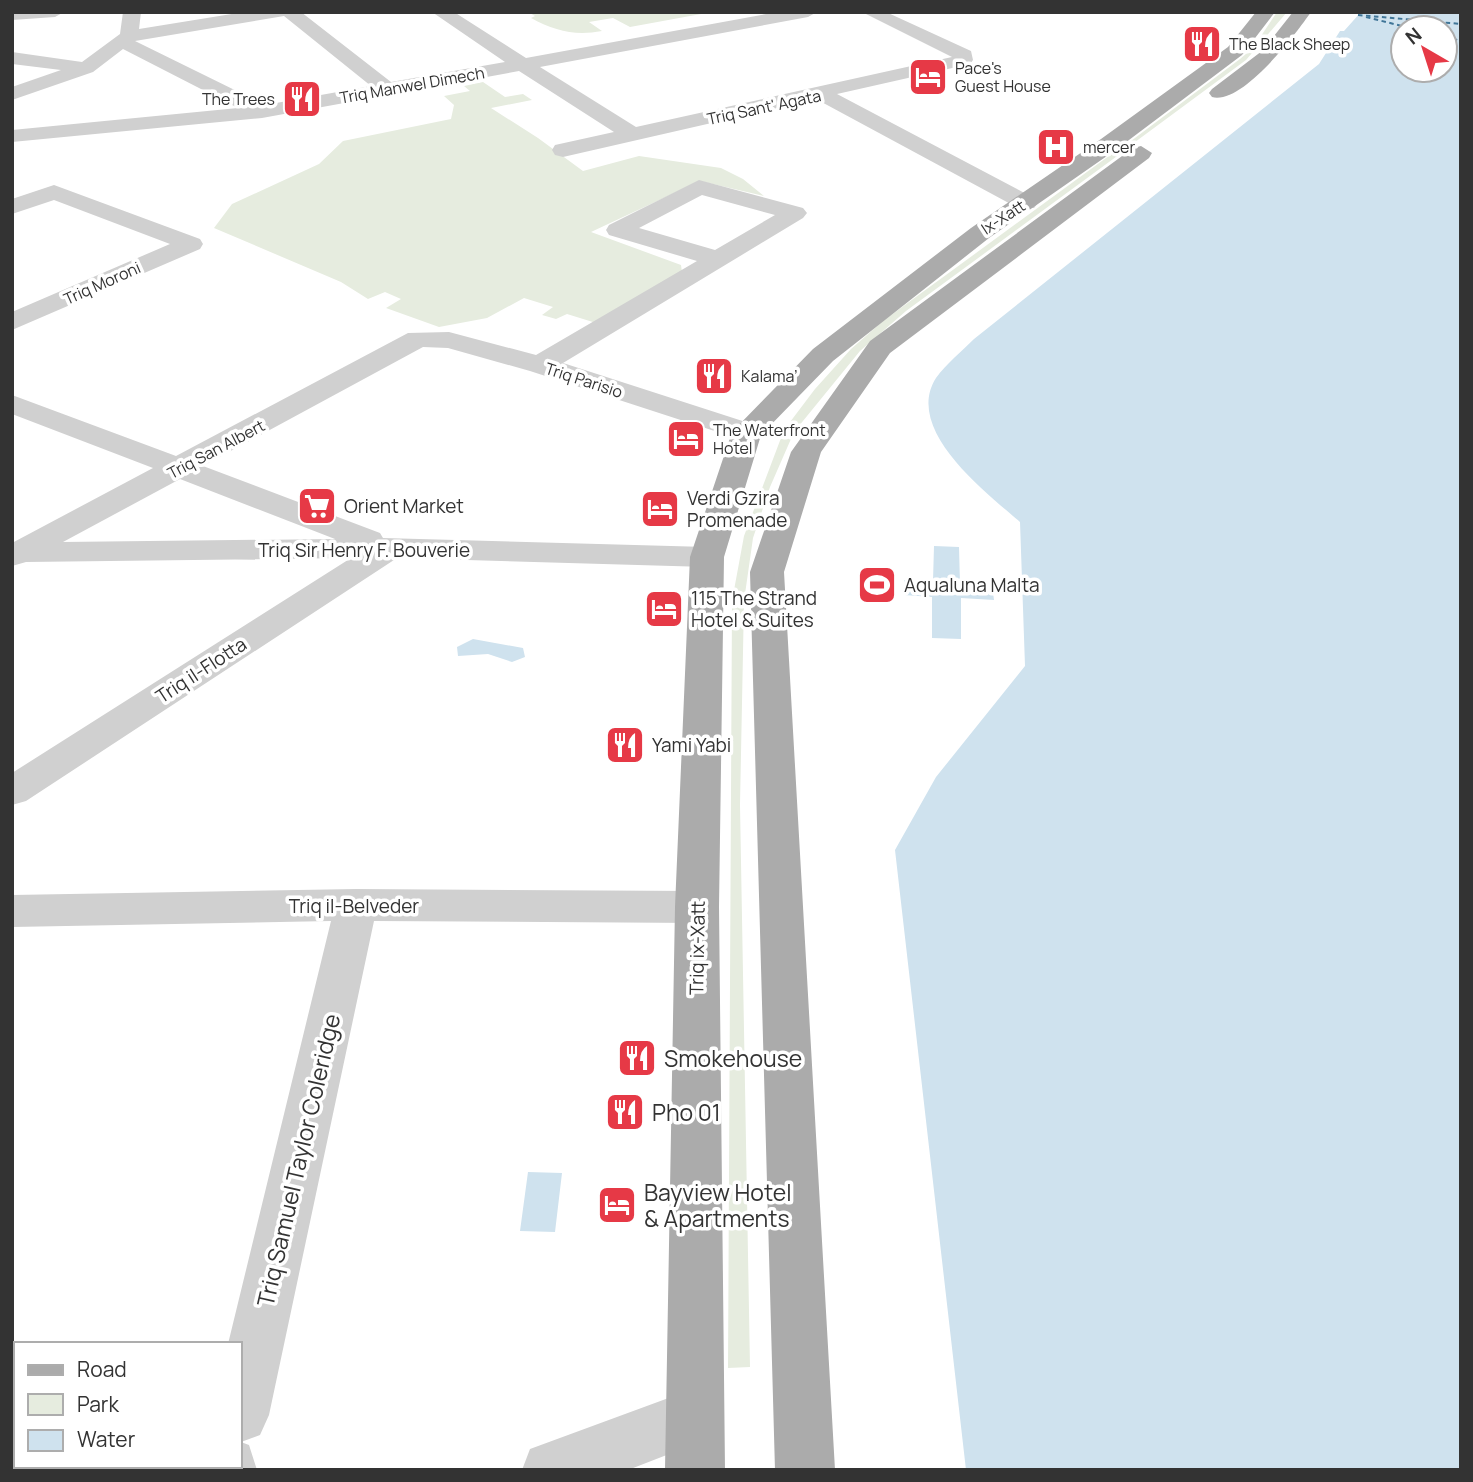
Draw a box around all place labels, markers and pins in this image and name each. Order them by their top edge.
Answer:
restaurant icon: The Black Sheep [1181,23,1223,65]
place label: The Black Sheep [1229,33,1350,55]
hotel icon: Pace's Guest House [907,56,949,98]
place label: Pace's Guest House [955,57,1051,97]
restaurant icon: The Trees [281,78,323,120]
place label: The Trees [202,88,275,110]
hospital icon: mercer [1035,126,1077,168]
place label: mercer [1083,136,1135,158]
restaurant icon: Kalama’ [693,355,735,397]
place label: Kalama’ [741,365,798,387]
hotel icon: The Waterfront Hotel [665,418,707,460]
place label: The Waterfront Hotel [713,419,826,459]
supermarket icon: Orient Market [296,485,338,527]
place label: Verdi Gzira Promenade [687,485,787,533]
hotel icon: Verdi Gzira Promenade [639,488,681,530]
place label: Orient Market [344,493,464,519]
sports icon: Aqualuna Malta [856,564,898,606]
place label: Aqualuna Malta [904,572,1040,598]
place label: 115 The Strand Hotel & Suites [691,585,817,633]
hotel icon: 115 The Strand Hotel & Suites [643,588,685,630]
restaurant icon: Yami Yabi [604,724,646,766]
place label: Yami Yabi [652,732,731,758]
restaurant icon: Smokehouse [616,1037,658,1079]
place label: Smokehouse [664,1042,802,1074]
restaurant icon: Pho 01 [604,1091,646,1133]
place label: Pho 01 [652,1096,721,1128]
place label: Bayview Hotel & Apartments [644,1176,792,1234]
hotel icon: Bayview Hotel & Apartments [596,1184,638,1226]

